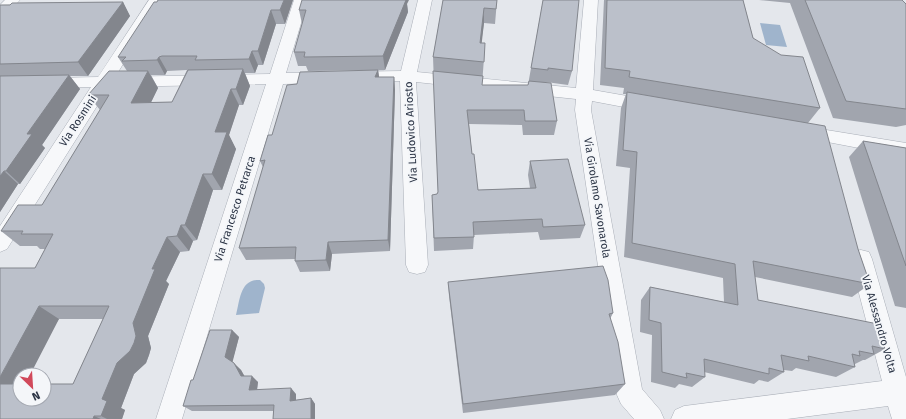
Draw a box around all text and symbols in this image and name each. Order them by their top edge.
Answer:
street label: Via Ludovico Ariosto [402,81,420,183]
street label: Via Rosmini [57,93,99,149]
street label: Via Girolamo Savonarola [581,137,613,259]
street label: Via Francesco Petrarca [212,154,258,264]
street label: Via Alessandro Volta [859,274,899,374]
north arrow [12,367,52,407]
text: N [30,388,42,403]

